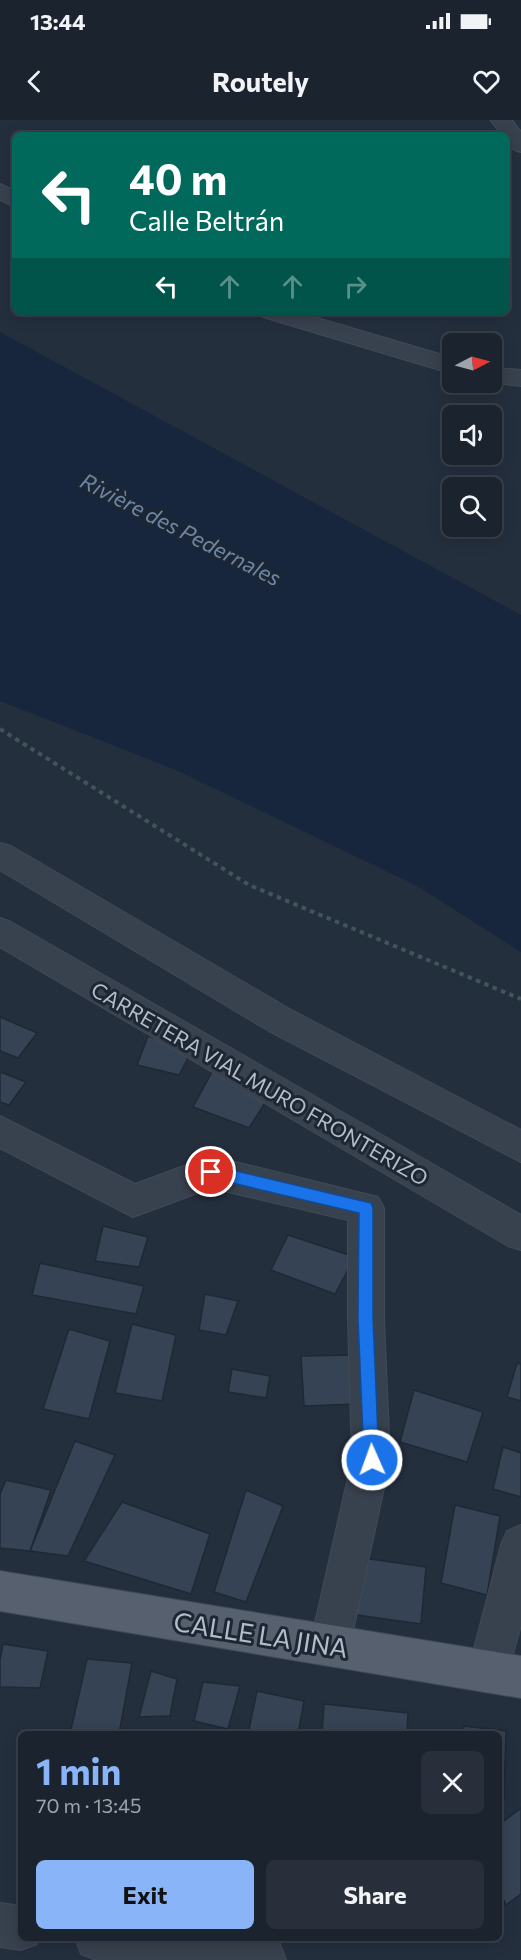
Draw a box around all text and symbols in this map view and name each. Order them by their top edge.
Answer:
text: 13:44 [30,8,86,35]
icon: back [18,65,51,98]
text: Routely [212,65,309,98]
icon: heart [470,65,503,98]
text: 40 m [129,152,227,204]
icon: left [30,156,108,234]
text: Calle Beltrán [129,204,284,237]
icon: left [150,270,183,303]
icon: ahead [213,270,246,303]
icon: ahead [276,270,309,303]
icon: right [339,270,372,303]
north arrow [442,333,502,393]
map controls [442,333,502,537]
button: sound [442,405,502,465]
water label: Rivière des Pedernales [76,467,286,591]
button: search [442,477,502,537]
street label: CARRETERA VIAL MURO FRONTERIZO [87,976,433,1190]
pin [185,1146,236,1197]
icon: arrive [194,1155,227,1188]
position arrow [340,1428,404,1492]
street label: CALLE LA JINA [172,1605,350,1663]
text: 1 min [36,1748,121,1792]
button: close [421,1751,484,1814]
text: 70 m · 13:45 [36,1793,141,1817]
button: Exit [36,1860,254,1929]
button: Share [266,1860,484,1929]

